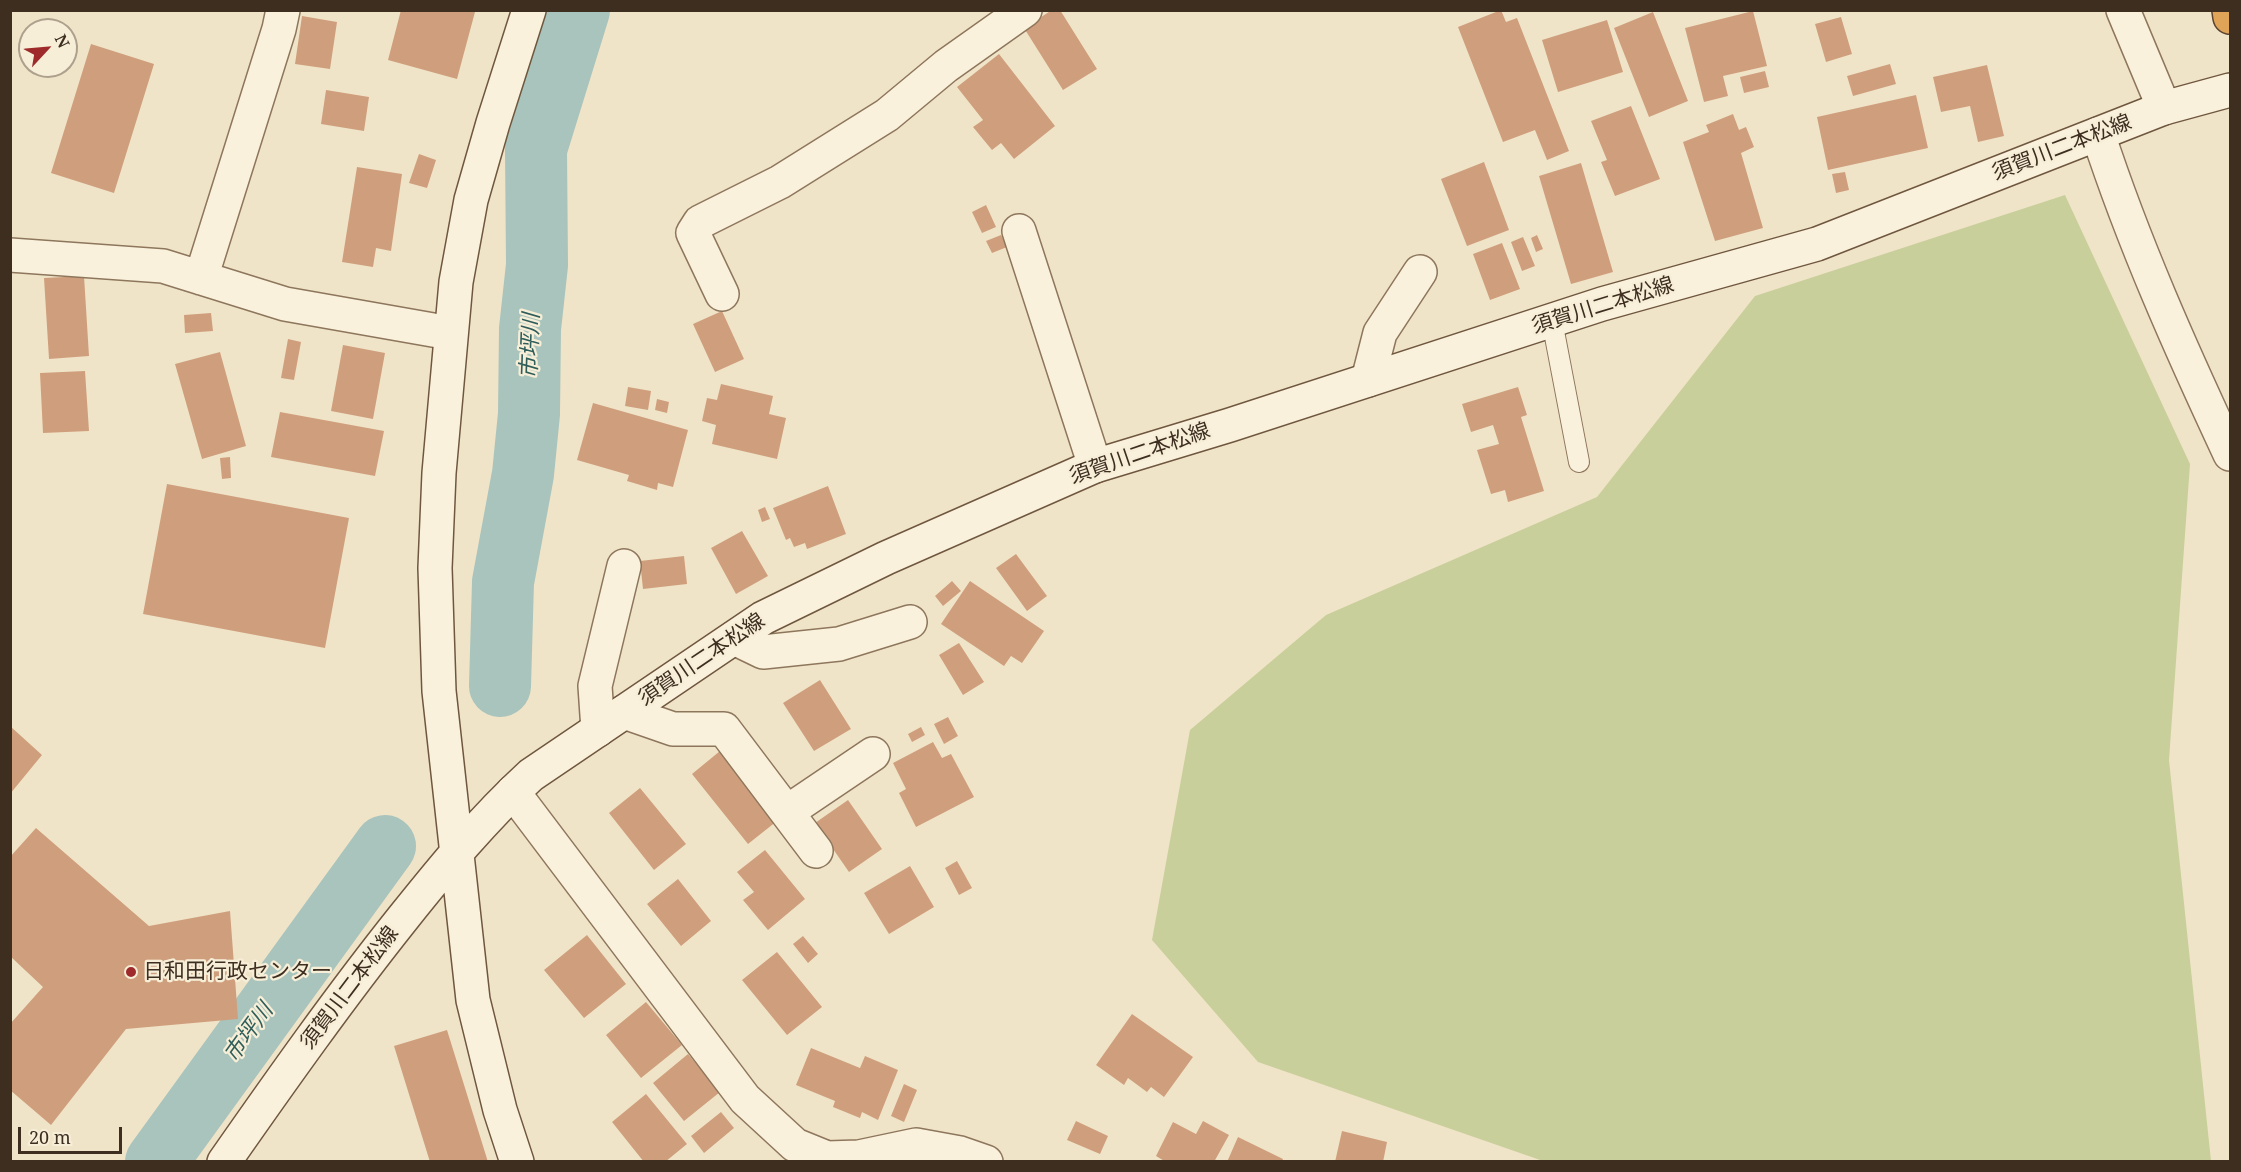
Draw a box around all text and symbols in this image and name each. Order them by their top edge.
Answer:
north arrow [18,18,78,78]
text: N [50,30,75,51]
street label: 須賀川二本松線 [1989,110,2135,186]
street label: 須賀川二本松線 [1529,272,1677,340]
water label: 市坪川 [517,313,545,379]
street label: 須賀川二本松線 [1066,418,1214,490]
street label: 須賀川二本松線 [634,608,770,712]
street label: 須賀川二本松線 [296,922,404,1054]
place label: 日和田行政センター [143,959,332,985]
marker: 日和田行政センター [124,965,138,979]
water label: 市坪川 [219,999,279,1067]
scale bar [21,1115,124,1153]
text: 20 m [29,1125,71,1149]

